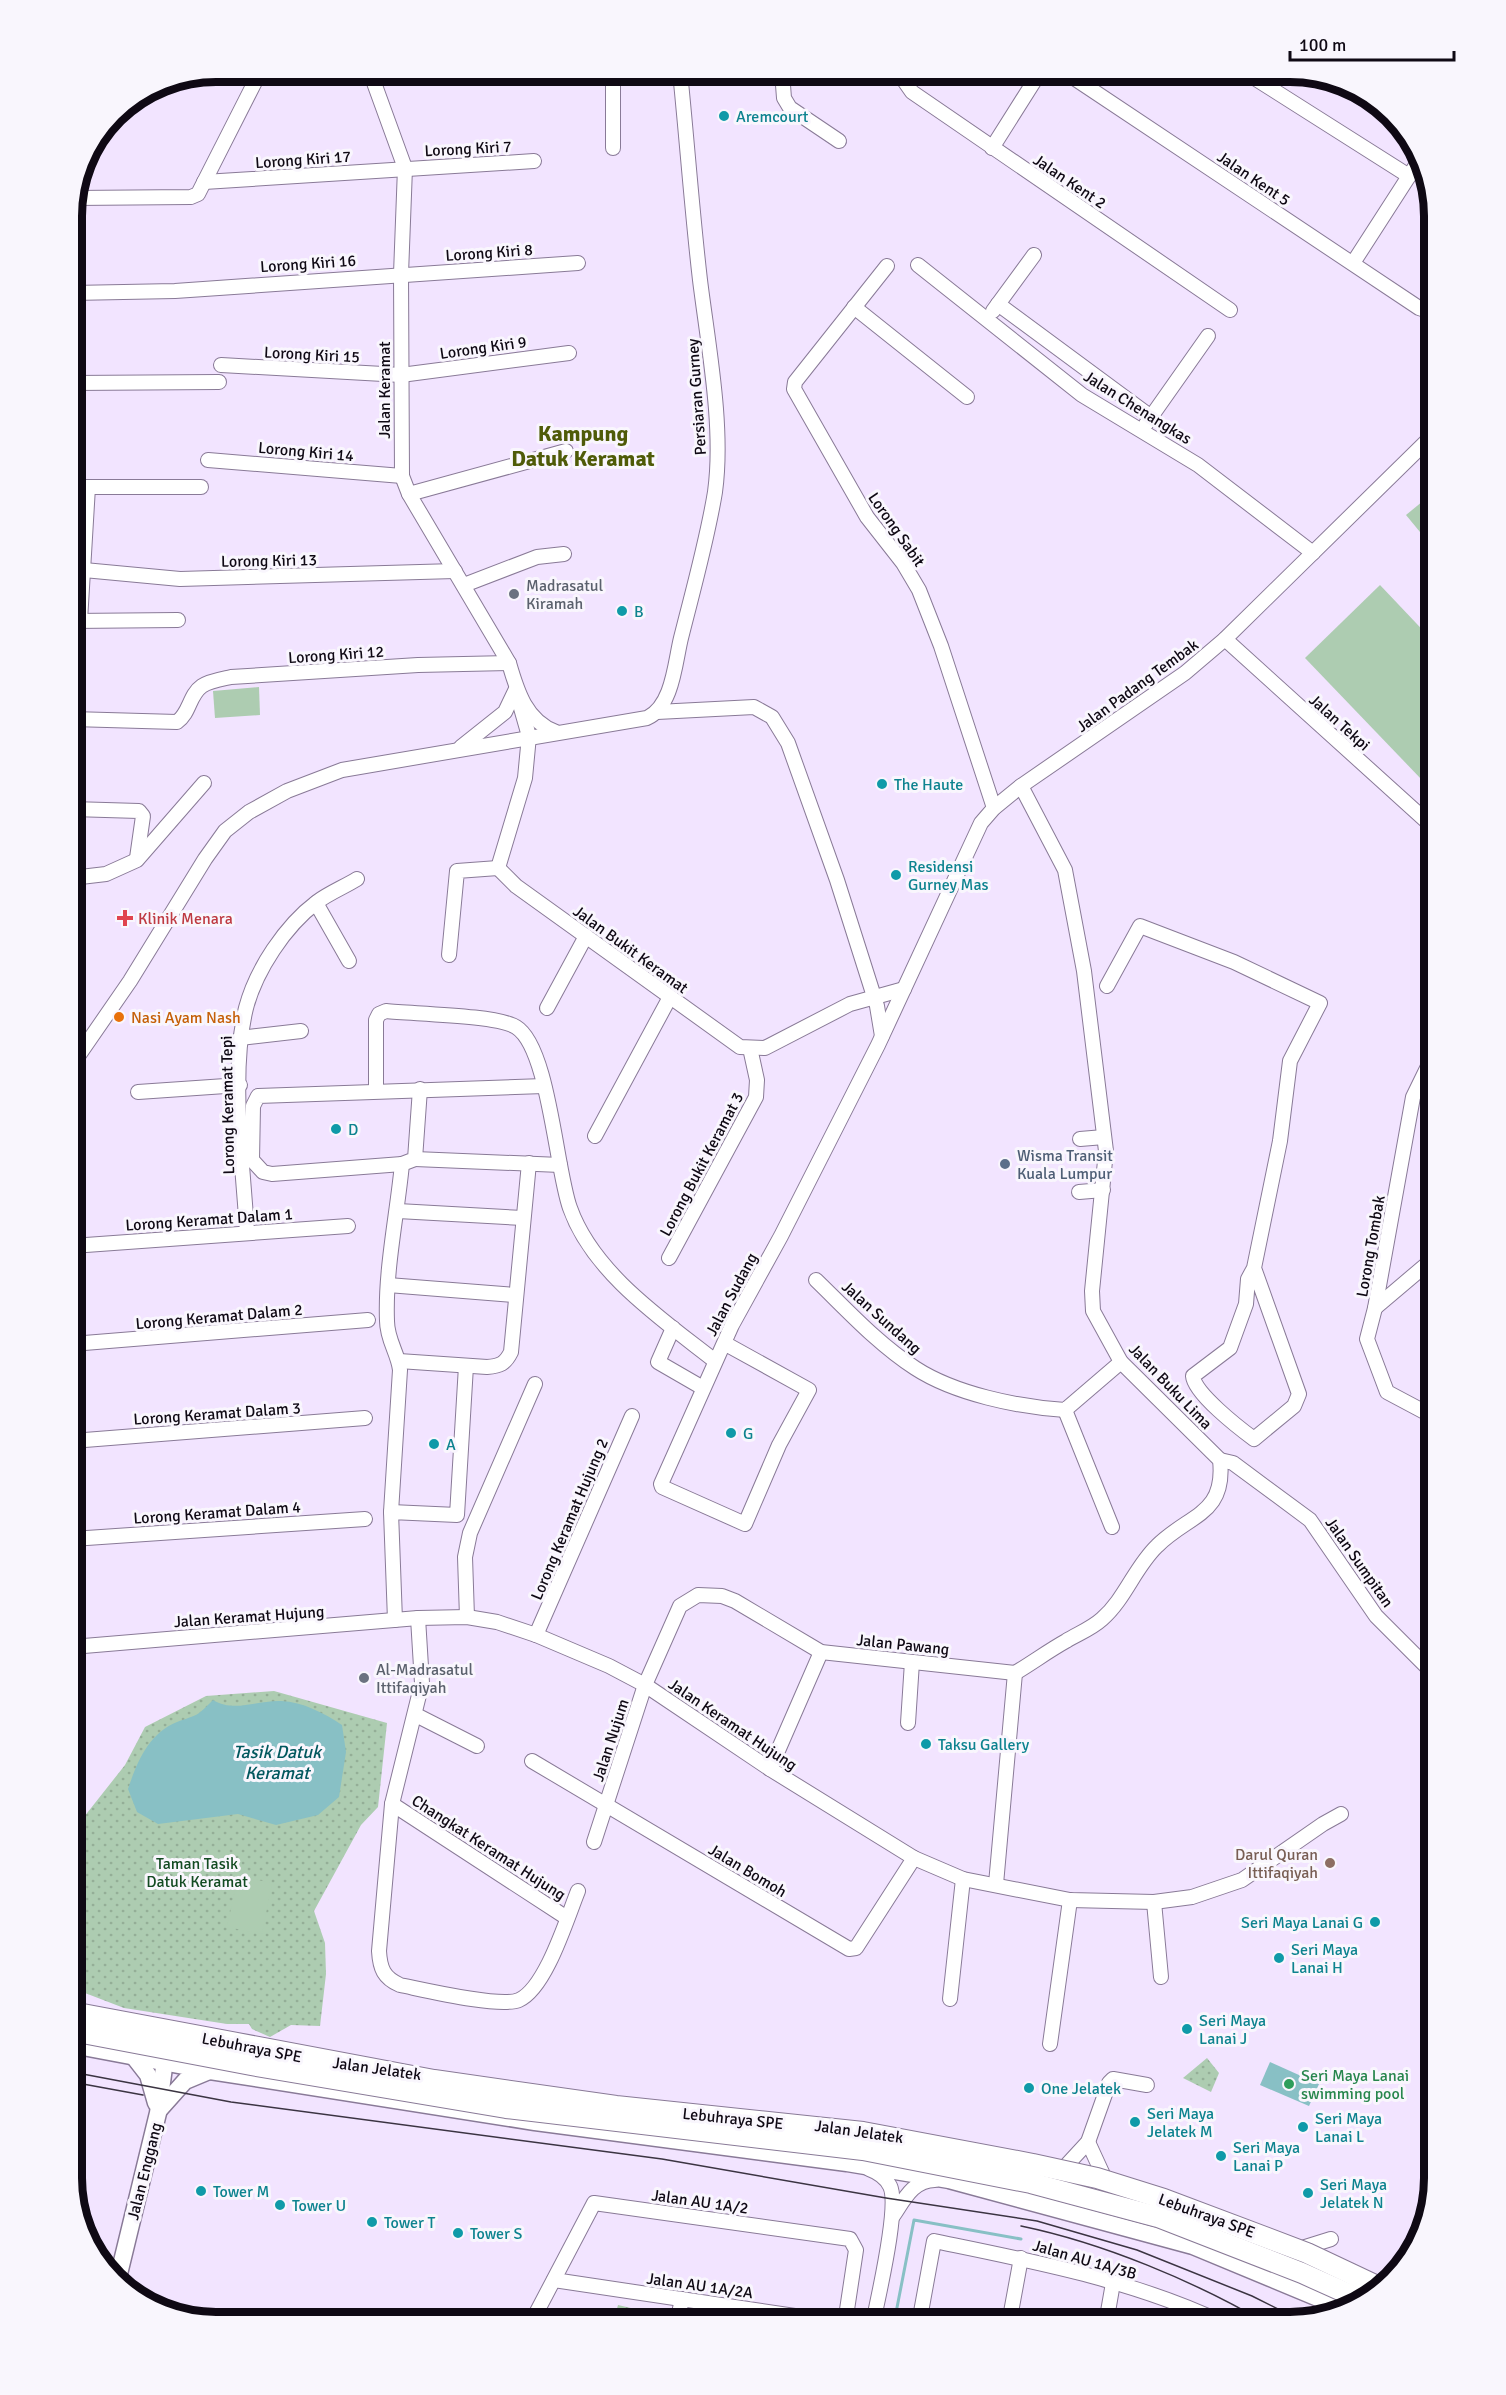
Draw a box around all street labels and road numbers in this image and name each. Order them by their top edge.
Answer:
street label: Lorong Kiri 7 [424,137,512,161]
street label: Lorong Kiri 17 [254,147,352,173]
street label: Jalan Kent 5 [1213,147,1294,211]
street label: Jalan Kent 2 [1029,150,1110,214]
street label: Lorong Kiri 8 [445,240,533,266]
street label: Lorong Kiri 16 [259,251,357,277]
street label: Lorong Kiri 9 [438,332,528,364]
street label: Persiaran Gurney [683,337,711,456]
street label: Jalan Keramat [375,341,395,439]
street label: Lorong Kiri 15 [263,342,360,367]
street label: Jalan Chenangkas [1080,367,1195,449]
street label: Lorong Kiri 14 [257,438,355,466]
street label: Lorong Sabit [863,489,929,571]
street label: Lorong Kiri 13 [221,550,317,572]
street label: Jalan Padang Tembak [1073,635,1202,737]
street label: Lorong Kiri 12 [287,642,385,668]
street label: Jalan Tekpi [1305,690,1374,755]
street label: Jalan Bukit Keramat [569,901,692,998]
street label: Lorong Keramat Tepi [217,1035,239,1175]
street label: Lorong Bukit Keramat 3 [655,1089,748,1240]
street label: Lorong Tombak [1352,1194,1390,1299]
street label: Lorong Keramat Dalam 1 [125,1204,294,1236]
street label: Jalan Sudang [702,1249,762,1339]
street label: Jalan Sundang [837,1277,925,1359]
street label: Lorong Keramat Dalam 2 [135,1300,304,1334]
street label: Jalan Buku Lima [1124,1340,1216,1434]
street label: Lorong Keramat Dalam 3 [133,1398,302,1430]
street label: Lorong Keramat Hujung 2 [527,1435,613,1603]
street label: Lorong Keramat Dalam 4 [133,1497,302,1529]
street label: Jalan Sumpitan [1321,1514,1398,1612]
street label: Jalan Keramat Hujung [173,1602,325,1632]
street label: Jalan Pawang [855,1630,950,1660]
street label: Jalan Keramat Hujung [664,1674,801,1775]
street label: Jalan Nujum [588,1697,634,1784]
street label: Changkat Keramat Hujung [408,1791,569,1905]
street label: Jalan Bomoh [705,1840,790,1902]
street label: Lebuhraya SPE [200,2028,304,2067]
street label: Jalan Jelatek [331,2053,422,2085]
street label: Lebuhraya SPE [681,2104,784,2134]
street label: Jalan Jelatek [813,2116,904,2148]
street label: Jalan Enggang [123,2120,167,2222]
street label: Jalan AU 1A/2 [650,2185,750,2219]
street label: Lebuhraya SPE [1156,2189,1258,2243]
street label: Jalan AU 1A/3B [1030,2236,1139,2284]
street label: Jalan AU 1A/2A [645,2269,755,2303]

